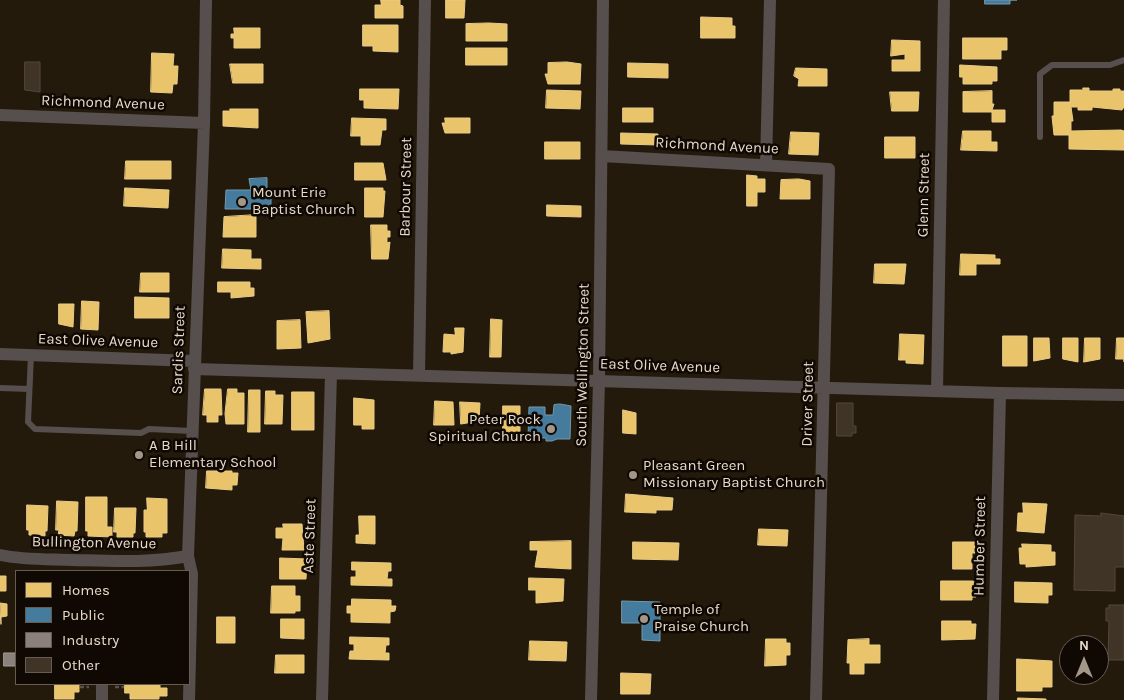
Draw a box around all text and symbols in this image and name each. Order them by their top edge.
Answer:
street label: Richmond Avenue [41,92,165,114]
street label: Richmond Avenue [655,134,779,158]
street label: Barbour Street [396,137,416,237]
street label: Glenn Street [914,153,934,237]
place label: Mount Erie Baptist Church [252,184,355,219]
marker: Mount Erie Baptist Church [236,196,248,208]
street label: South Wellington Street [573,283,593,447]
street label: Sardis Street [168,305,190,395]
street label: East Olive Avenue [38,330,158,352]
street label: East Olive Avenue [600,355,720,377]
street label: Driver Street [798,361,818,447]
place label: Peter Rock Spiritual Church [429,411,541,446]
marker: Peter Rock Spiritual Church [545,423,557,435]
place label: A B Hill Elementary School [149,437,276,472]
marker: A B Hill Elementary School [133,449,145,461]
place label: Pleasant Green Missionary Baptist Church [643,457,825,492]
marker: Pleasant Green Missionary Baptist Church [627,469,639,481]
street label: Humber Street [970,496,990,596]
street label: Aste Street [300,498,320,574]
street label: Bullington Avenue [32,533,156,553]
legend [15,570,190,685]
text: Homes [62,581,110,599]
place label: Temple of Praise Church [654,601,749,636]
text: Public [62,606,105,624]
marker: Temple of Praise Church [638,613,650,625]
text: Industry [62,631,119,649]
north arrow [1059,635,1109,685]
text: N [1079,637,1089,654]
text: Other [62,656,100,674]

